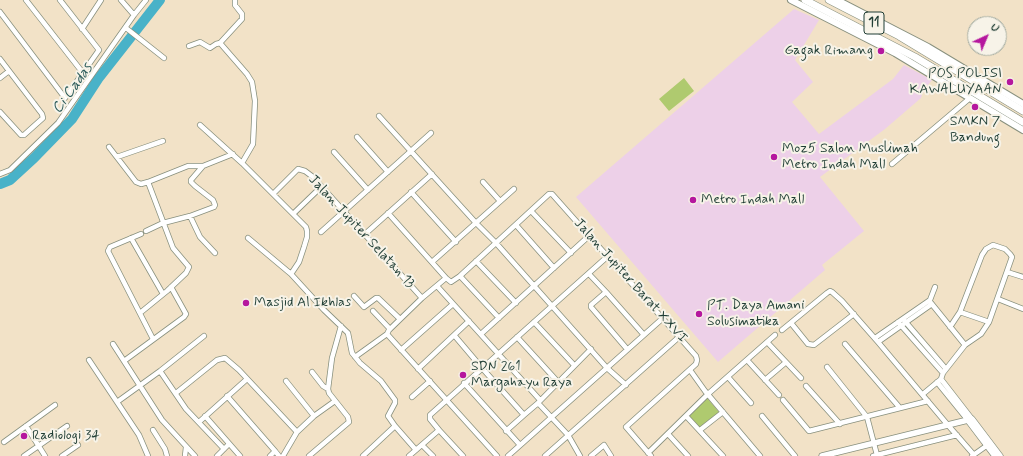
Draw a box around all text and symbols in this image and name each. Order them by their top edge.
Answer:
road number: 11 [864,12,884,34]
north arrow [967,16,1007,56]
text: U [987,21,1002,36]
place label: Gagak Rimang [785,43,873,59]
marker: Gagak Rimang [876,46,886,56]
water label: Ci Cadas [49,61,97,117]
place label: POS POLISI KAWALUYAAN [909,66,1002,98]
marker: POS POLISI KAWALUYAAN [1005,77,1015,87]
marker: SMKN 7 Bandung [970,102,980,112]
place label: SMKN 7 Bandung [950,114,1000,146]
place label: Moz5 Salon Muslimah Metro Indah Mall [782,141,918,174]
marker: Moz5 Salon Muslimah Metro Indah Mall [769,152,779,162]
street label: Jalan Jupiter Selatan 13 [304,172,418,292]
place label: Metro Indah Mall [701,192,804,208]
marker: Metro Indah Mall [688,195,698,205]
street label: Jalan Jupiter Barat XXVI [570,215,690,347]
place label: Masjid Al Ikhlas [254,295,351,311]
marker: Masjid Al Ikhlas [241,298,251,308]
place label: PT. Daya Amani Solusimatika [707,298,804,330]
marker: PT. Daya Amani Solusimatika [694,309,704,319]
place label: SDN 261 Margahayu Raya [471,359,572,392]
marker: SDN 261 Margahayu Raya [458,370,468,380]
place label: Radiologi 34 [32,428,100,444]
marker: Radiologi 34 [19,431,29,441]

